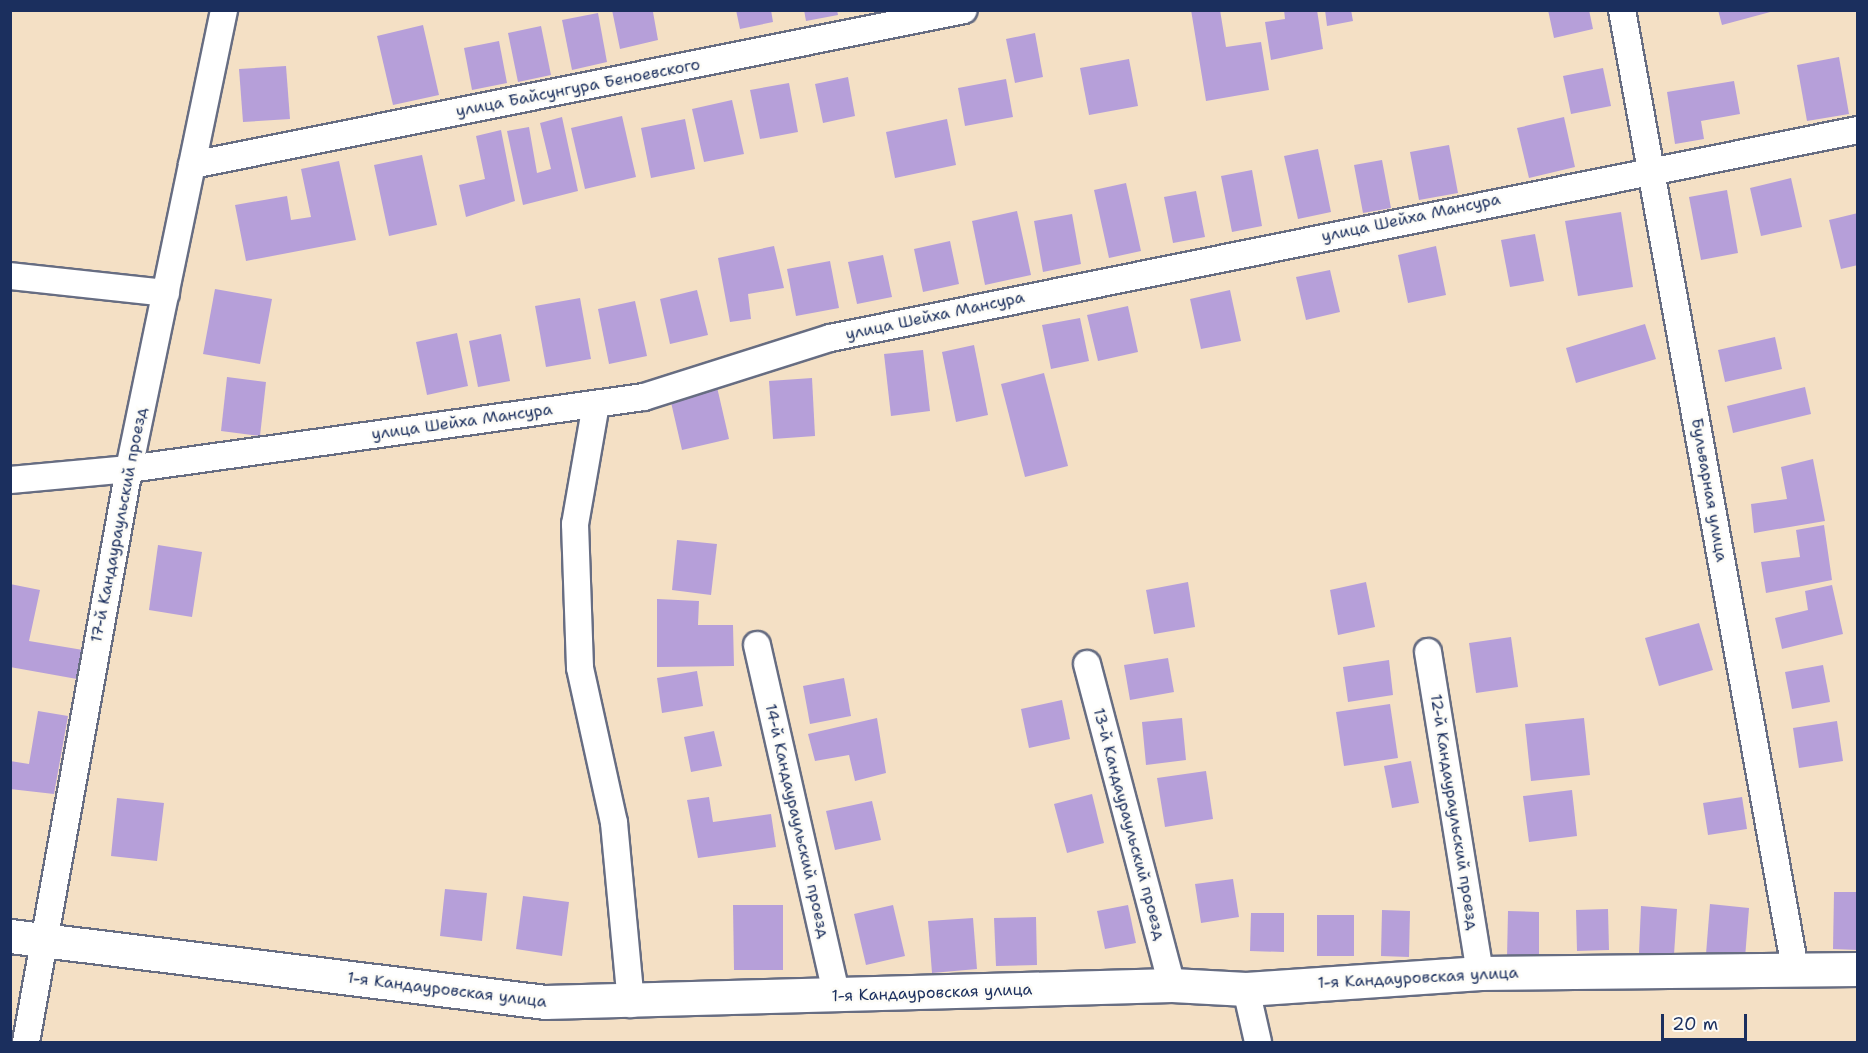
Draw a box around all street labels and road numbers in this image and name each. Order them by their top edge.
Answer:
street label: улица Байсунгура Беноевского [454,55,702,121]
street label: улица Шейха Мансура [1320,190,1502,246]
street label: улица Шейха Мансура [844,288,1026,344]
street label: улица Шейха Мансура [370,400,554,444]
street label: 17-й Кандаураульский проезд [87,406,151,644]
street label: Бульварная улица [1687,417,1731,563]
street label: 12-й Кандаураульский проезд [1426,693,1482,931]
street label: 14-й Кандаураульский проезд [761,702,833,940]
street label: 13-й Кандаураульский проезд [1089,706,1169,942]
street label: 1-я Кандауровская улица [1317,963,1519,993]
street label: 1-я Кандауровская улица [346,968,548,1012]
street label: 1-я Кандауровская улица [831,980,1033,1006]

